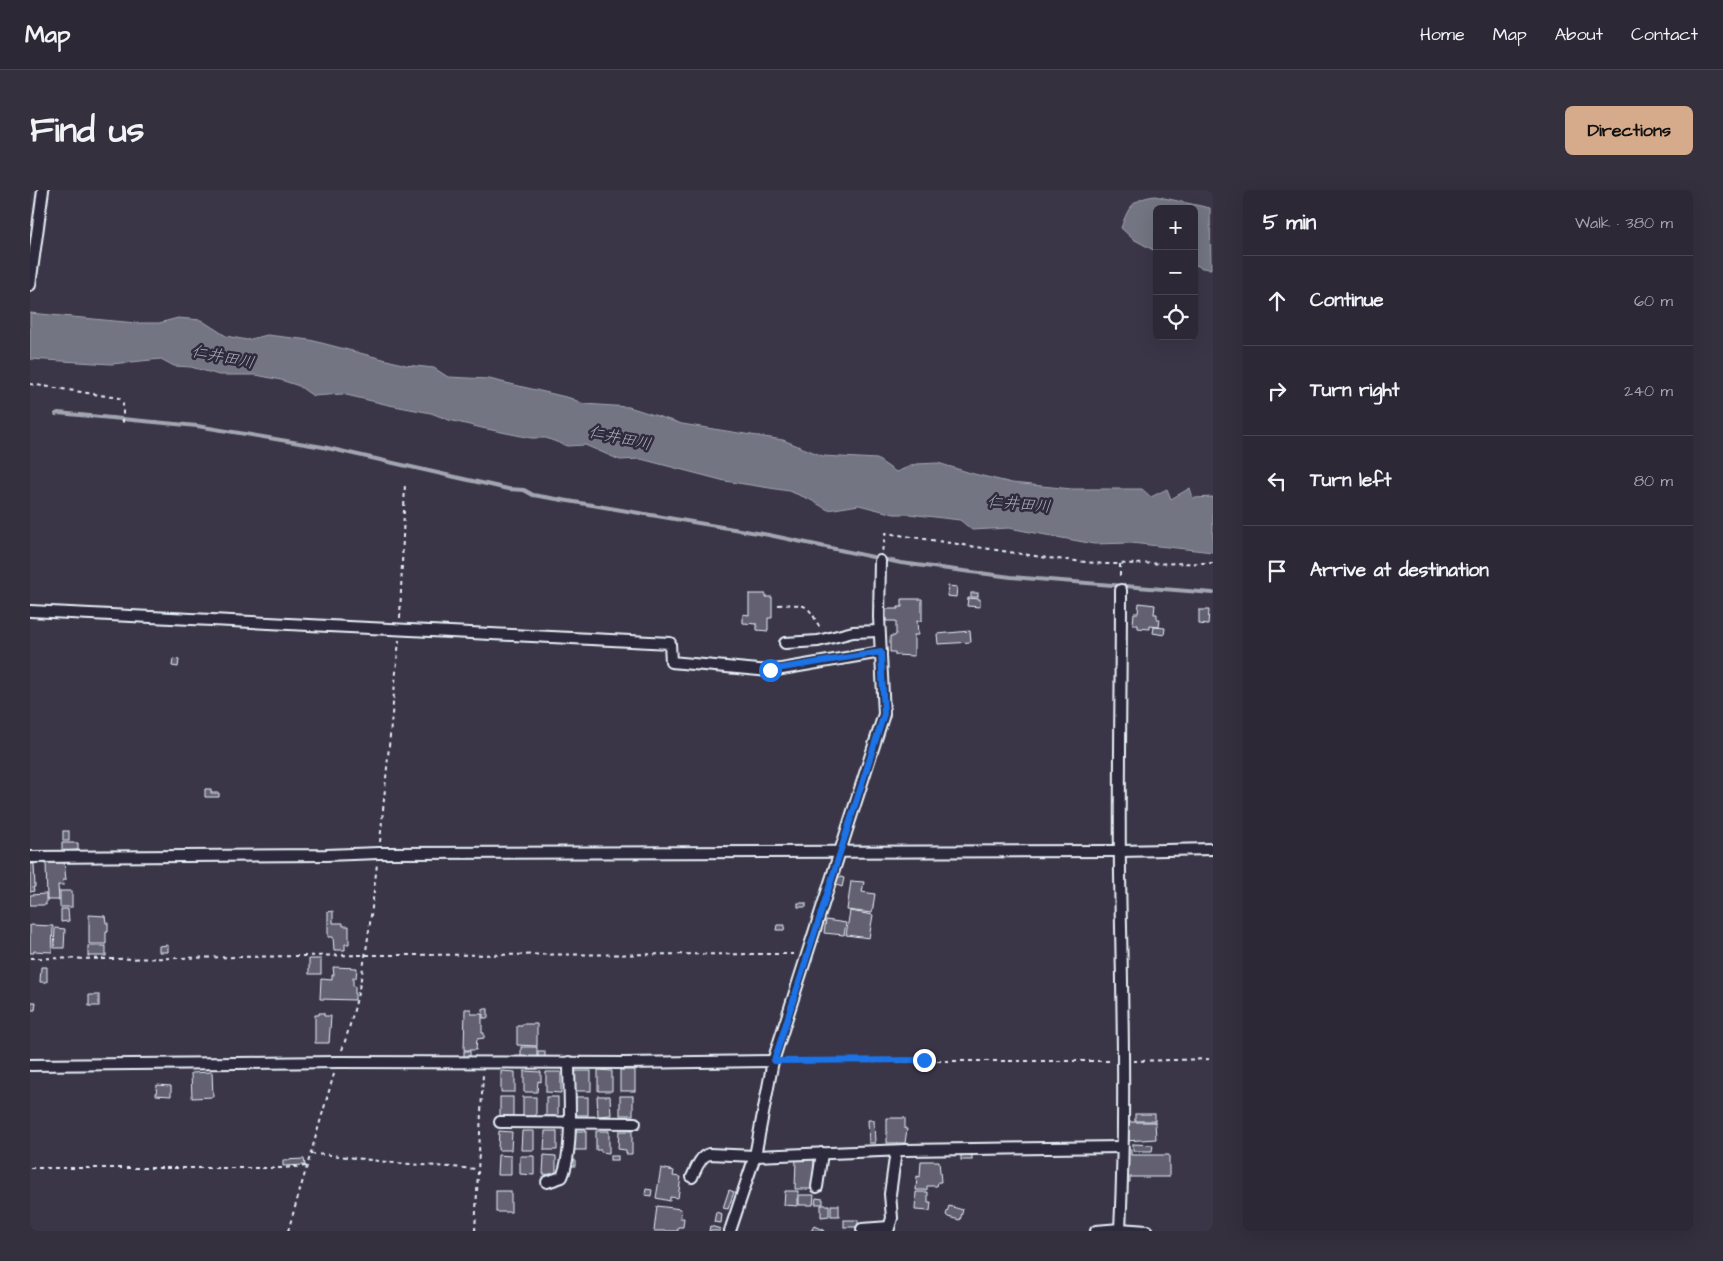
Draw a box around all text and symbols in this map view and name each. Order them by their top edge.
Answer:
text: Map [25,18,70,52]
text: Home [1420,22,1465,47]
text: Map [1493,22,1527,47]
text: About [1555,22,1603,47]
text: Contact [1631,22,1698,47]
text: Find us [30,106,144,155]
button: Directions [1565,106,1693,155]
map controls [1153,205,1198,340]
button: + [1153,205,1198,250]
text: 5 min [1263,208,1316,237]
text: Walk · 380 m [1575,212,1673,234]
button: − [1153,250,1198,295]
icon: ahead [1263,287,1291,315]
text: Continue [1310,287,1384,314]
text: 60 m [1634,290,1673,312]
button: locate [1153,295,1198,340]
water label: 仁井田川 [189,340,257,374]
icon: right [1263,377,1291,405]
text: Turn right [1310,377,1399,404]
text: 240 m [1624,380,1673,402]
water label: 仁井田川 [586,421,654,455]
icon: left [1263,467,1291,495]
text: Turn left [1310,467,1391,494]
text: 80 m [1634,470,1673,492]
water label: 仁井田川 [986,490,1052,518]
icon: arrive [1263,557,1291,585]
text: Arrive at destination [1310,557,1489,584]
route start [759,659,782,682]
route end [913,1049,936,1072]

